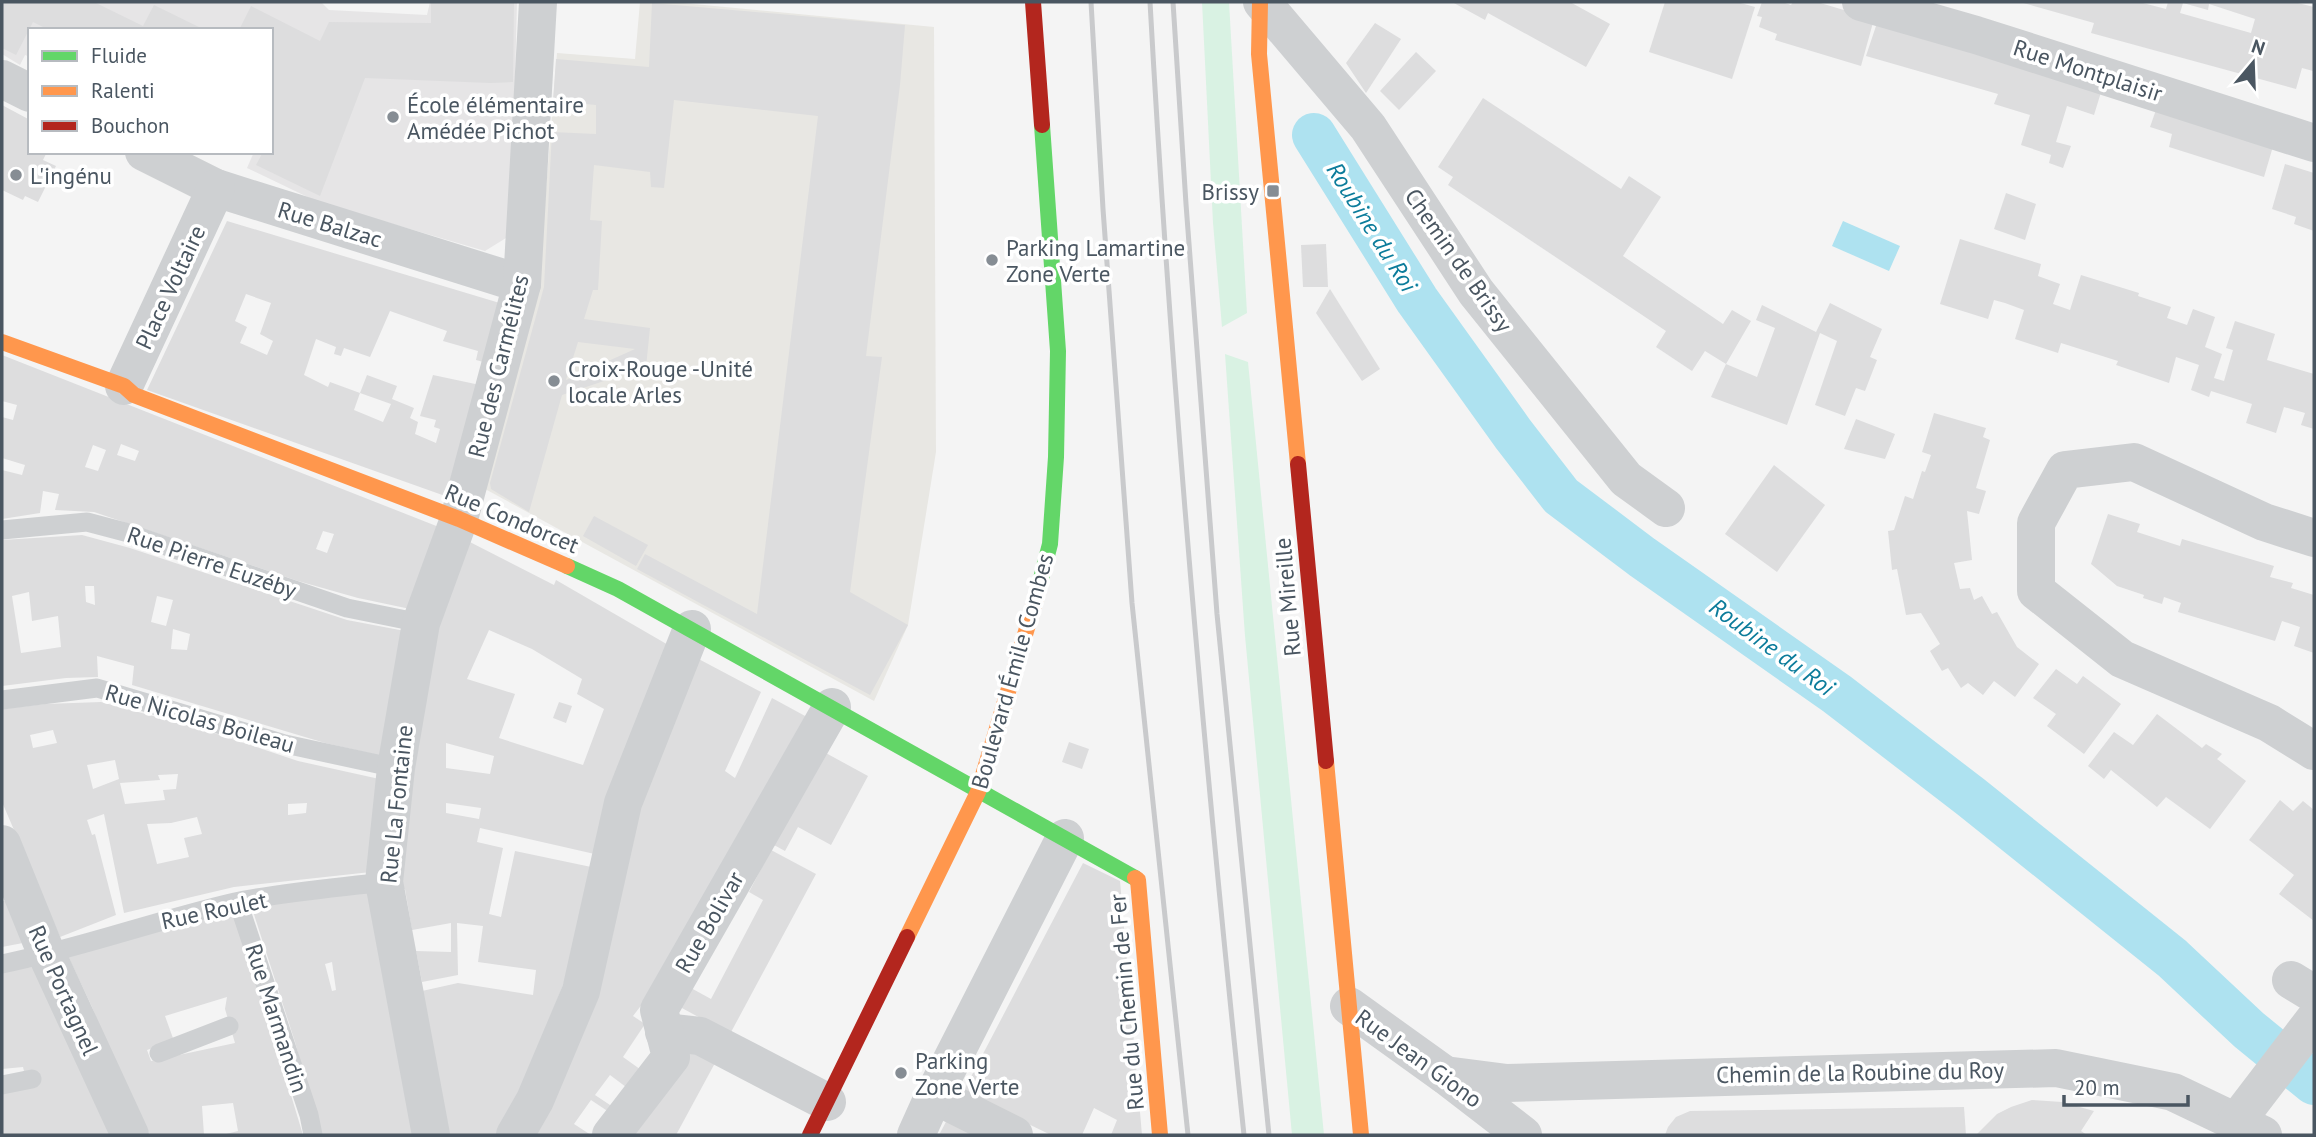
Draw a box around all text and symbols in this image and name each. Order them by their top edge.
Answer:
legend [28,28,273,154]
north arrow [2218,28,2288,98]
street label: Rue Montplaisir [2010,32,2166,108]
text: N [2249,34,2268,60]
text: Fluide [91,42,147,69]
text: Ralenti [91,77,155,104]
place label: École élémentaire Amédée Pichot [407,90,584,145]
marker: École élémentaire Amédée Pichot [385,109,401,125]
text: Bouchon [91,112,170,139]
water label: Roubine du Roi [1320,156,1425,298]
place label: L'ingénu [30,161,112,190]
marker: L'ingénu [8,167,24,183]
place label: Brissy [1201,177,1259,206]
marker: Brissy [1265,183,1281,199]
street label: Chemin de Brissy [1399,183,1519,338]
street label: Rue Balzac [274,194,386,254]
street label: Place Voltaire [129,220,211,354]
place label: Parking Lamartine Zone Verte [1006,233,1185,288]
marker: Parking Lamartine Zone Verte [984,252,1000,268]
street label: Rue des Carmélites [461,271,535,461]
place label: Croix-Rouge -Unité locale Arles [568,354,753,409]
marker: Croix-Rouge -Unité locale Arles [546,373,562,389]
street label: Rue Condorcet [441,477,584,559]
street label: Rue Pierre Euzéby [124,519,301,605]
street label: Rue Mireille [1267,537,1307,657]
street label: Boulevard Émile Combes [964,550,1060,792]
water label: Roubine du Roi [1703,591,1841,703]
street label: Rue Nicolas Boileau [102,677,298,759]
street label: Rue La Fontaine [373,723,419,885]
street label: Rue Bolivar [668,866,750,978]
street label: Rue Roulet [159,885,270,935]
street label: Rue du Chemin de Fer [1102,892,1150,1111]
street label: Rue Portagnel [22,921,106,1060]
street label: Rue Marmandin [239,940,315,1096]
street label: Rue Jean Giono [1350,1002,1488,1114]
place label: Parking Zone Verte [915,1046,1020,1101]
street label: Chemin de la Roubine du Roy [1716,1055,2005,1089]
scale bar [2064,1064,2188,1108]
marker: Parking Zone Verte [893,1065,909,1081]
text: 20 m [2074,1074,2120,1101]

